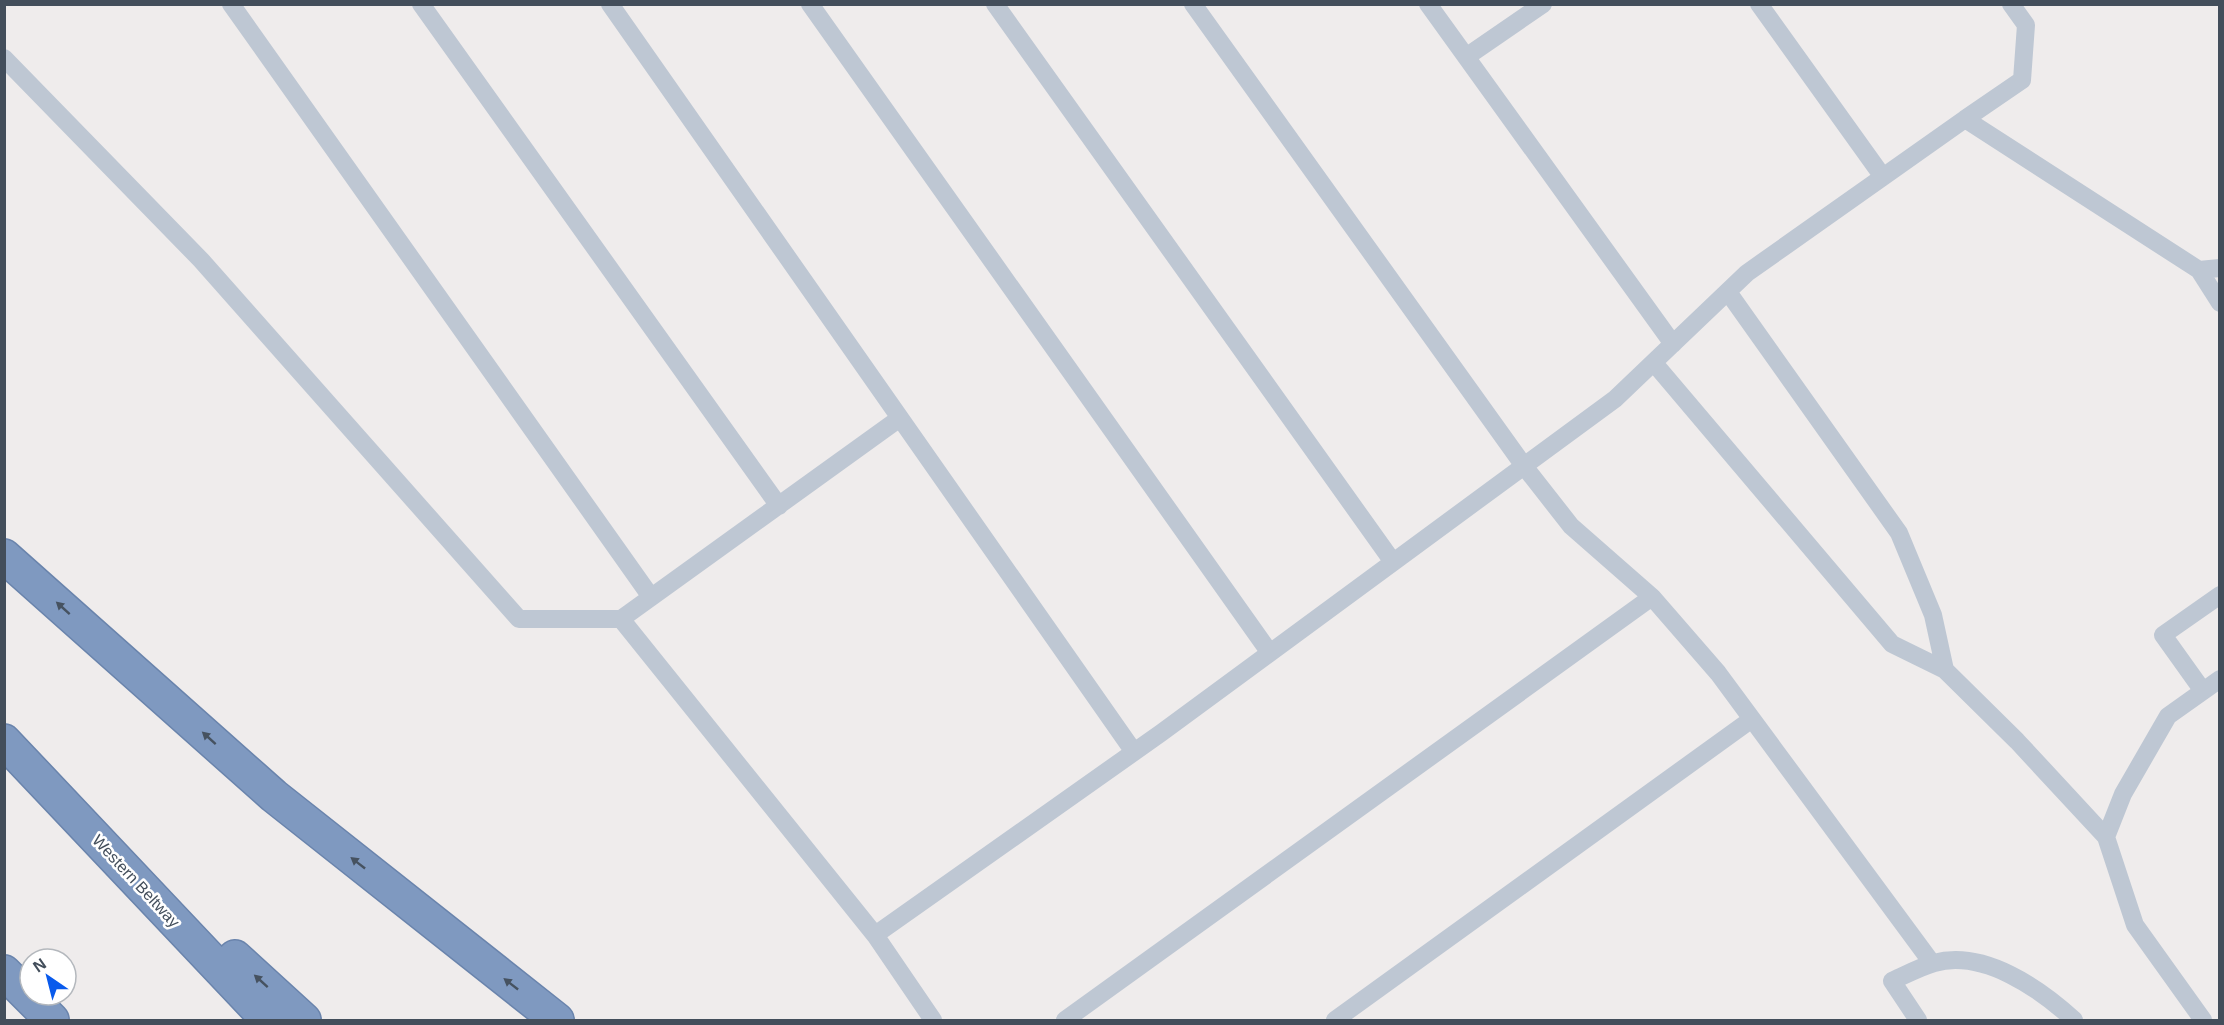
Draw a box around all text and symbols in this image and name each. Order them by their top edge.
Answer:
one-way arrow [56,602,71,615]
one-way arrow [201,731,216,745]
street label: Western Beltway [89,831,183,931]
one-way arrow [350,856,366,869]
north arrow [18,947,78,1007]
text: N [30,955,49,975]
one-way arrow [254,975,269,988]
one-way arrow [503,978,519,991]

